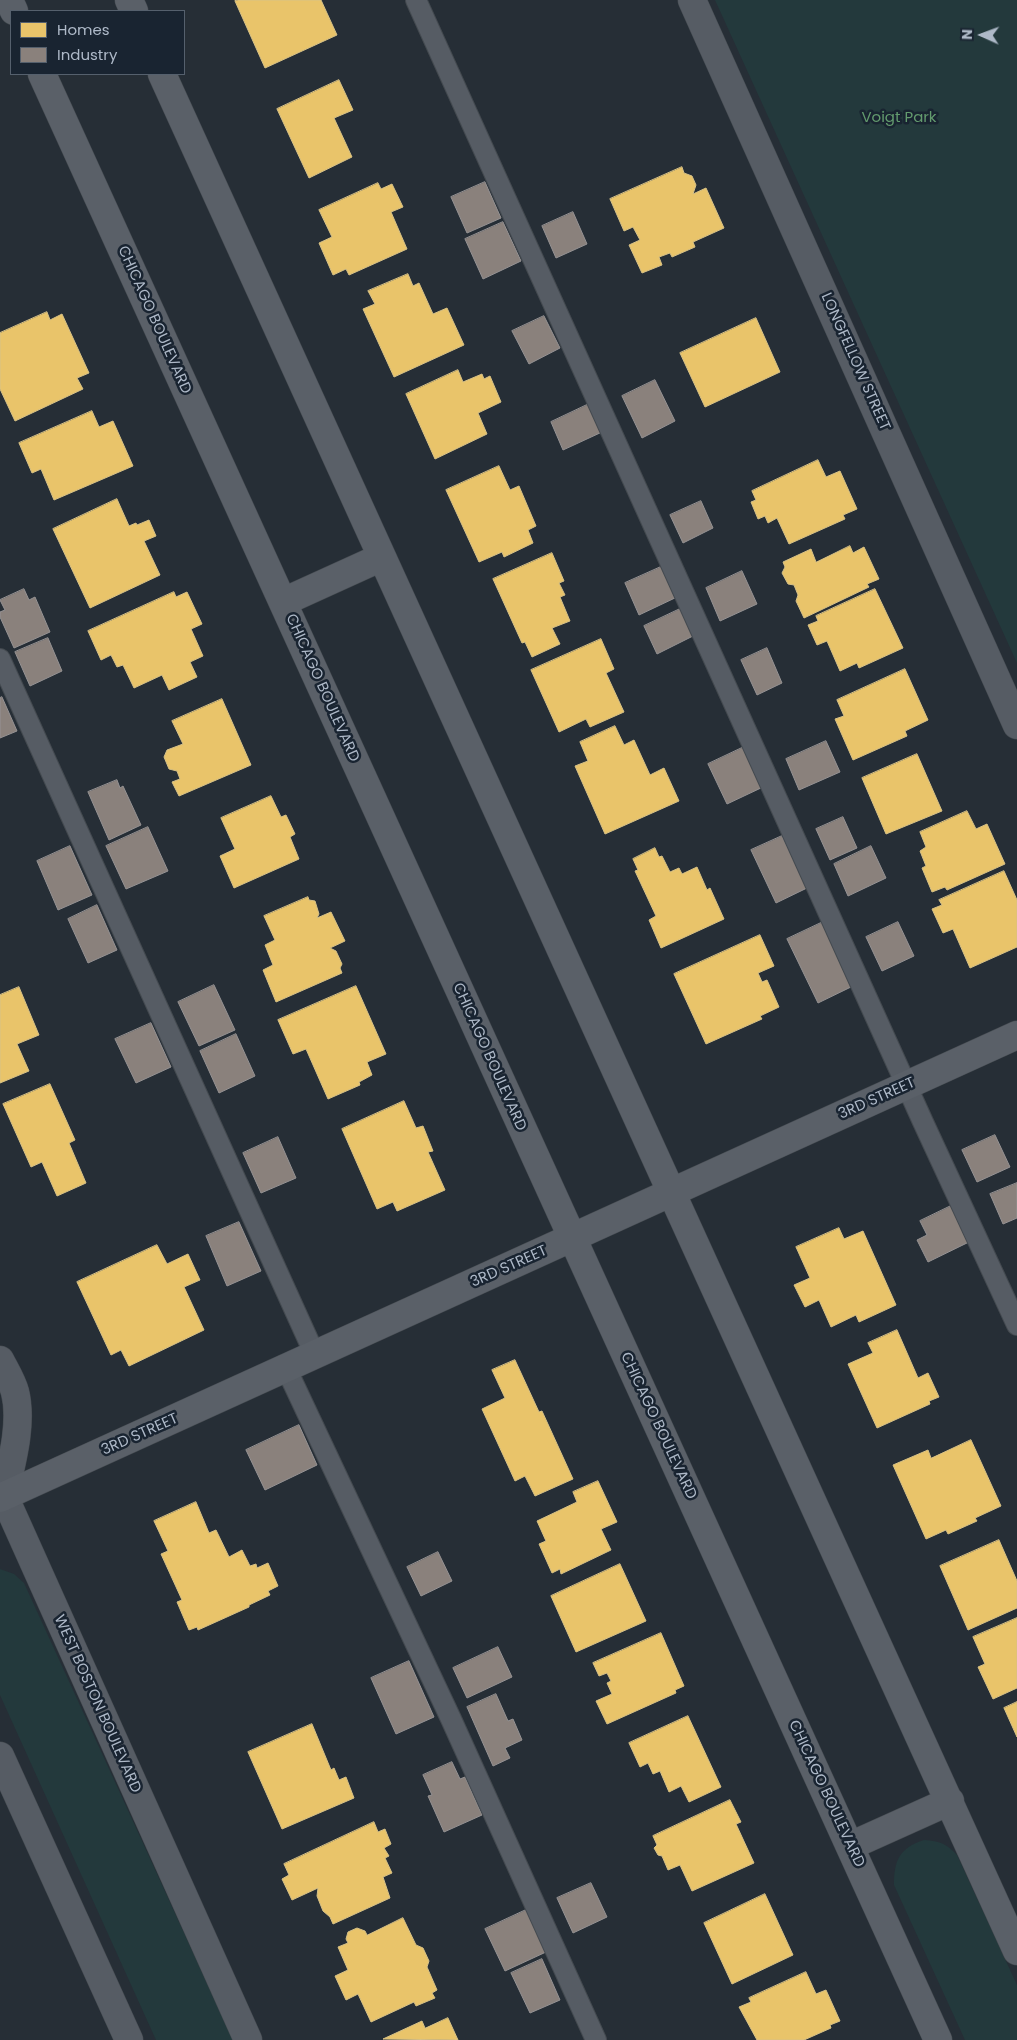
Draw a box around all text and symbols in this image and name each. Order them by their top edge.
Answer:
legend [10,10,185,75]
north arrow [957,10,1007,60]
text: Homes [57,19,110,40]
text: N [957,29,977,40]
text: Industry [57,44,117,65]
park label: Voigt Park [861,109,937,127]
street label: CHICAGO BOULEVARD [113,243,195,397]
street label: LONGFELLOW STREET [817,290,893,434]
street label: CHICAGO BOULEVARD [281,611,363,765]
street label: CHICAGO BOULEVARD [448,980,530,1134]
street label: 3RD STREET [836,1074,918,1124]
street label: 3RD STREET [468,1242,550,1292]
street label: CHICAGO BOULEVARD [616,1350,700,1502]
street label: 3RD STREET [99,1410,181,1460]
street label: WEST BOSTON BOULEVARD [50,1612,144,1796]
street label: CHICAGO BOULEVARD [784,1718,868,1870]

